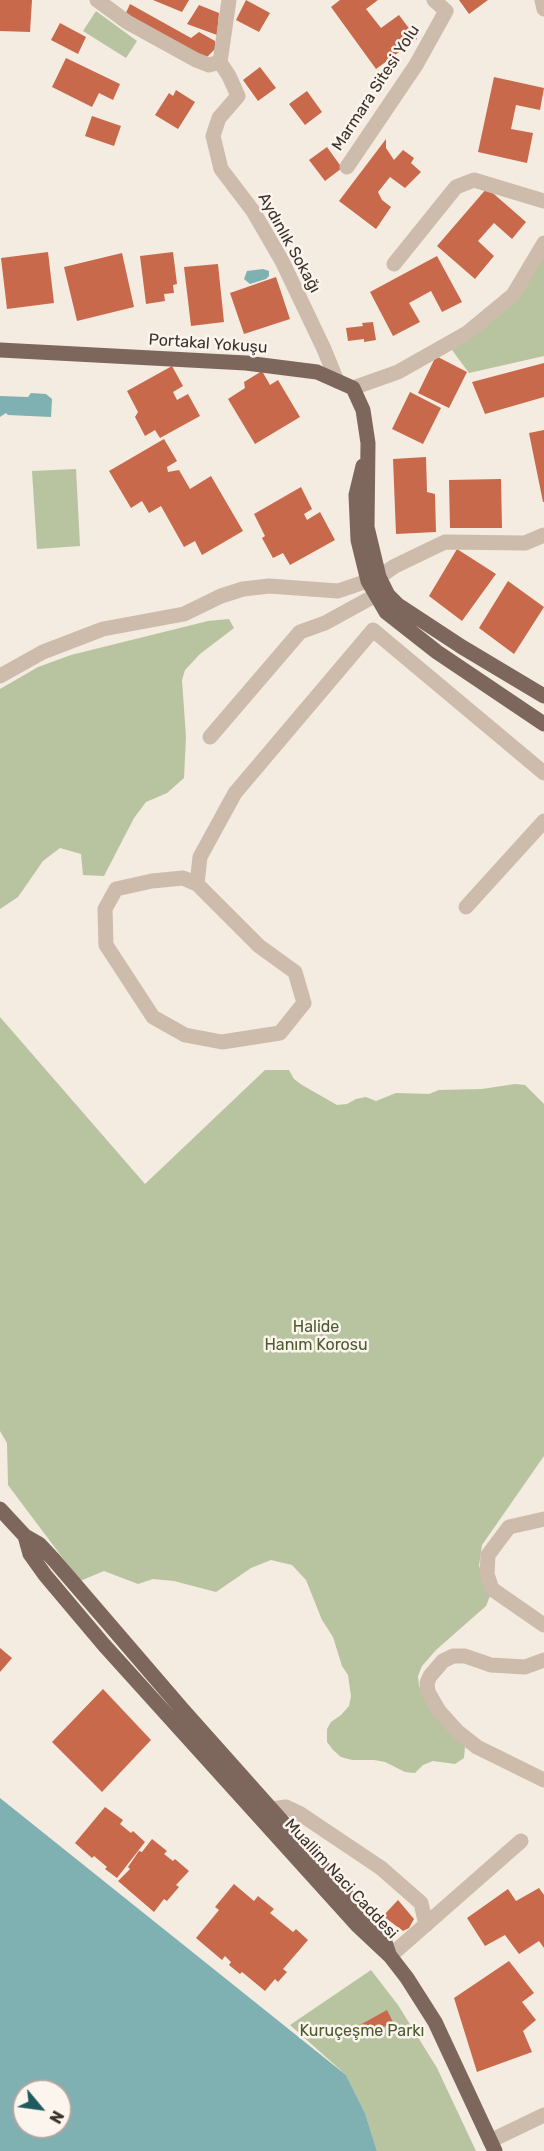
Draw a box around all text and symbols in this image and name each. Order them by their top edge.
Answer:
street label: Marmara Sitesi Yolu [328,22,424,154]
street label: Aydınlık Sokağı [254,190,324,296]
street label: Portakal Yokuşu [148,330,268,358]
park label: Halide Hanım Korosu [264,1317,368,1355]
street label: Muallim Naci Caddesi [280,1815,402,1943]
park label: Kuruçeşme Parkı [300,2021,424,2041]
north arrow [12,2079,72,2139]
text: N [45,2107,68,2127]

